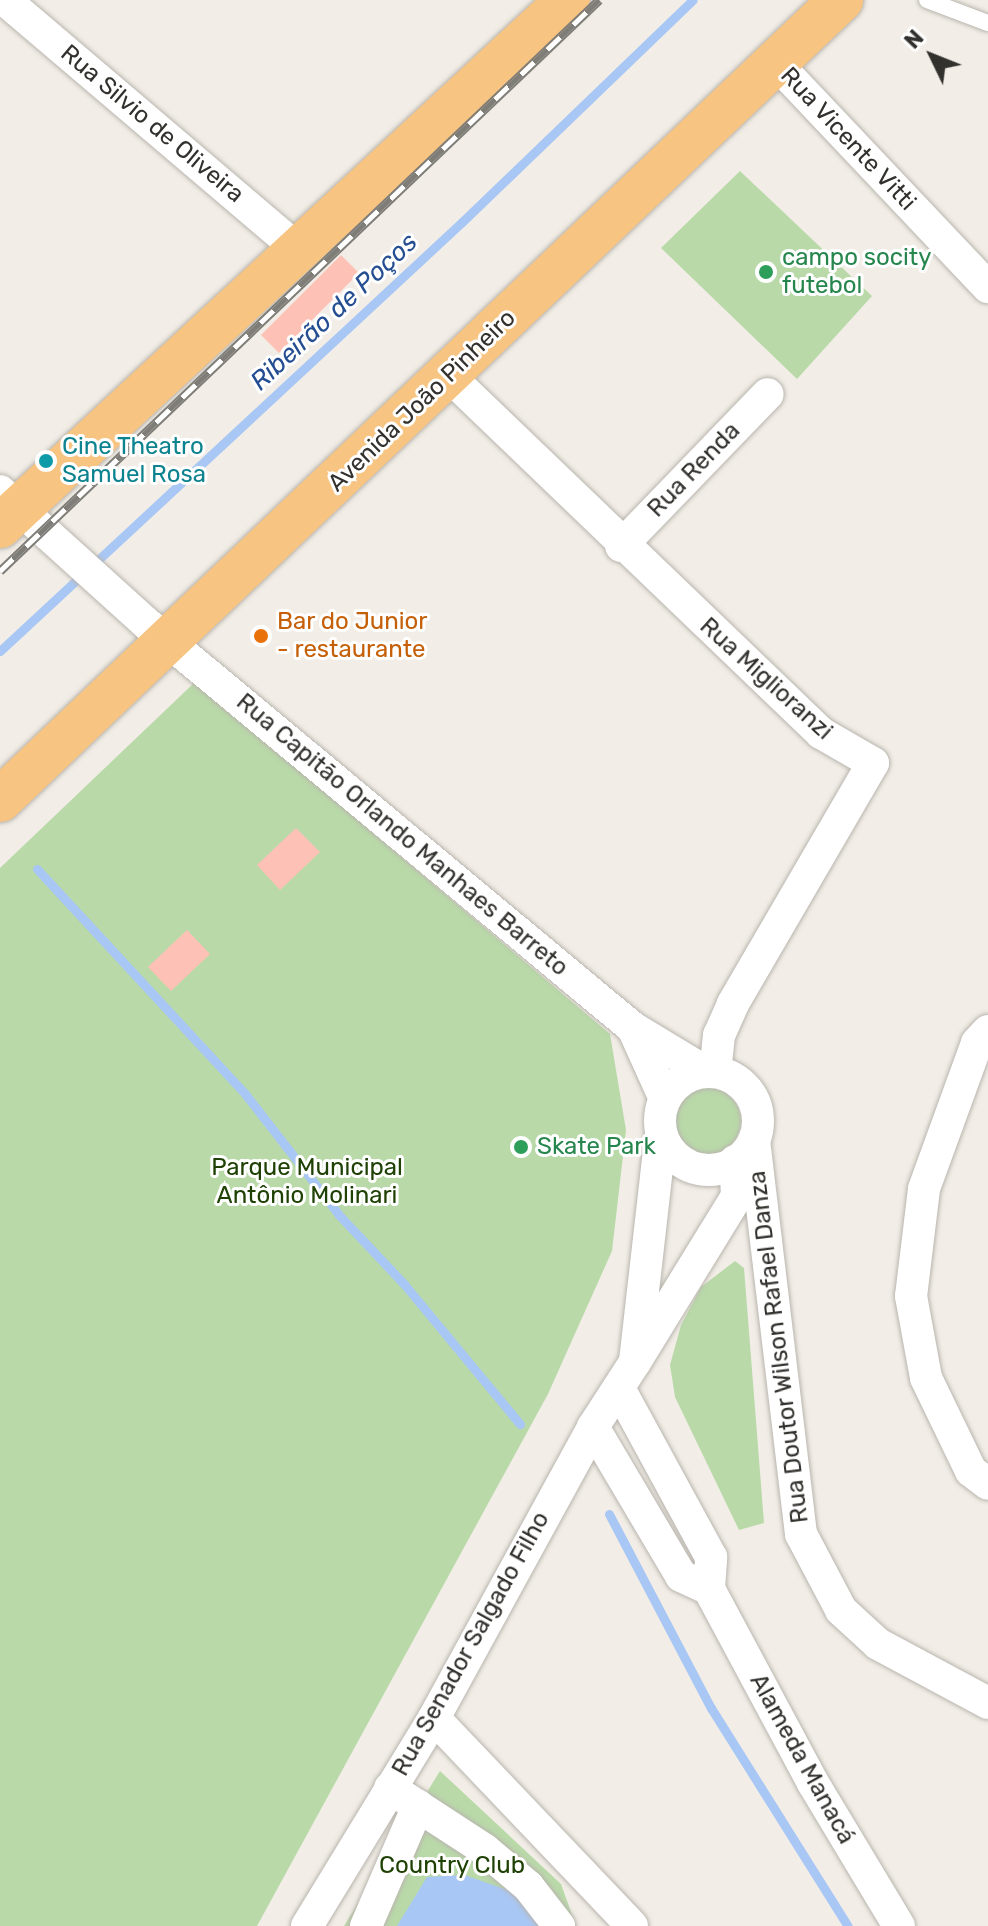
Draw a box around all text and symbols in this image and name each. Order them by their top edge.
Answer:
north arrow [892,16,972,96]
text: N [899,24,929,54]
street label: Rua Silvio de Oliveira [55,39,249,209]
street label: Rua Vicente Vitti [774,61,922,217]
water label: Ribeirão de Poços [244,227,424,397]
place label: campo socity futebol [782,244,931,300]
marker: campo socity futebol [757,263,775,281]
street label: Avenida João Pinheiro [322,304,522,498]
street label: Rua Renda [642,417,746,523]
place label: Cine Theatro Samuel Rosa [62,433,206,489]
marker: Cine Theatro Samuel Rosa [37,452,55,470]
place label: Bar do Junior - restaurante [277,608,428,664]
street label: Rua Miglioranzi [694,612,838,746]
marker: Bar do Junior - restaurante [252,627,270,645]
street label: Rua Capitão Orlando Manhaes Barreto [230,688,574,982]
place label: Skate Park [537,1133,656,1161]
marker: Skate Park [512,1138,530,1156]
park label: Parque Municipal Antônio Molinari [211,1154,403,1210]
street label: Rua Doutor Wilson Rafael Danza [743,1169,815,1525]
street label: Rua Senador Salgado Filho [386,1507,556,1781]
street label: Alameda Manacá [743,1669,861,1849]
park label: Country Club [379,1852,525,1880]

